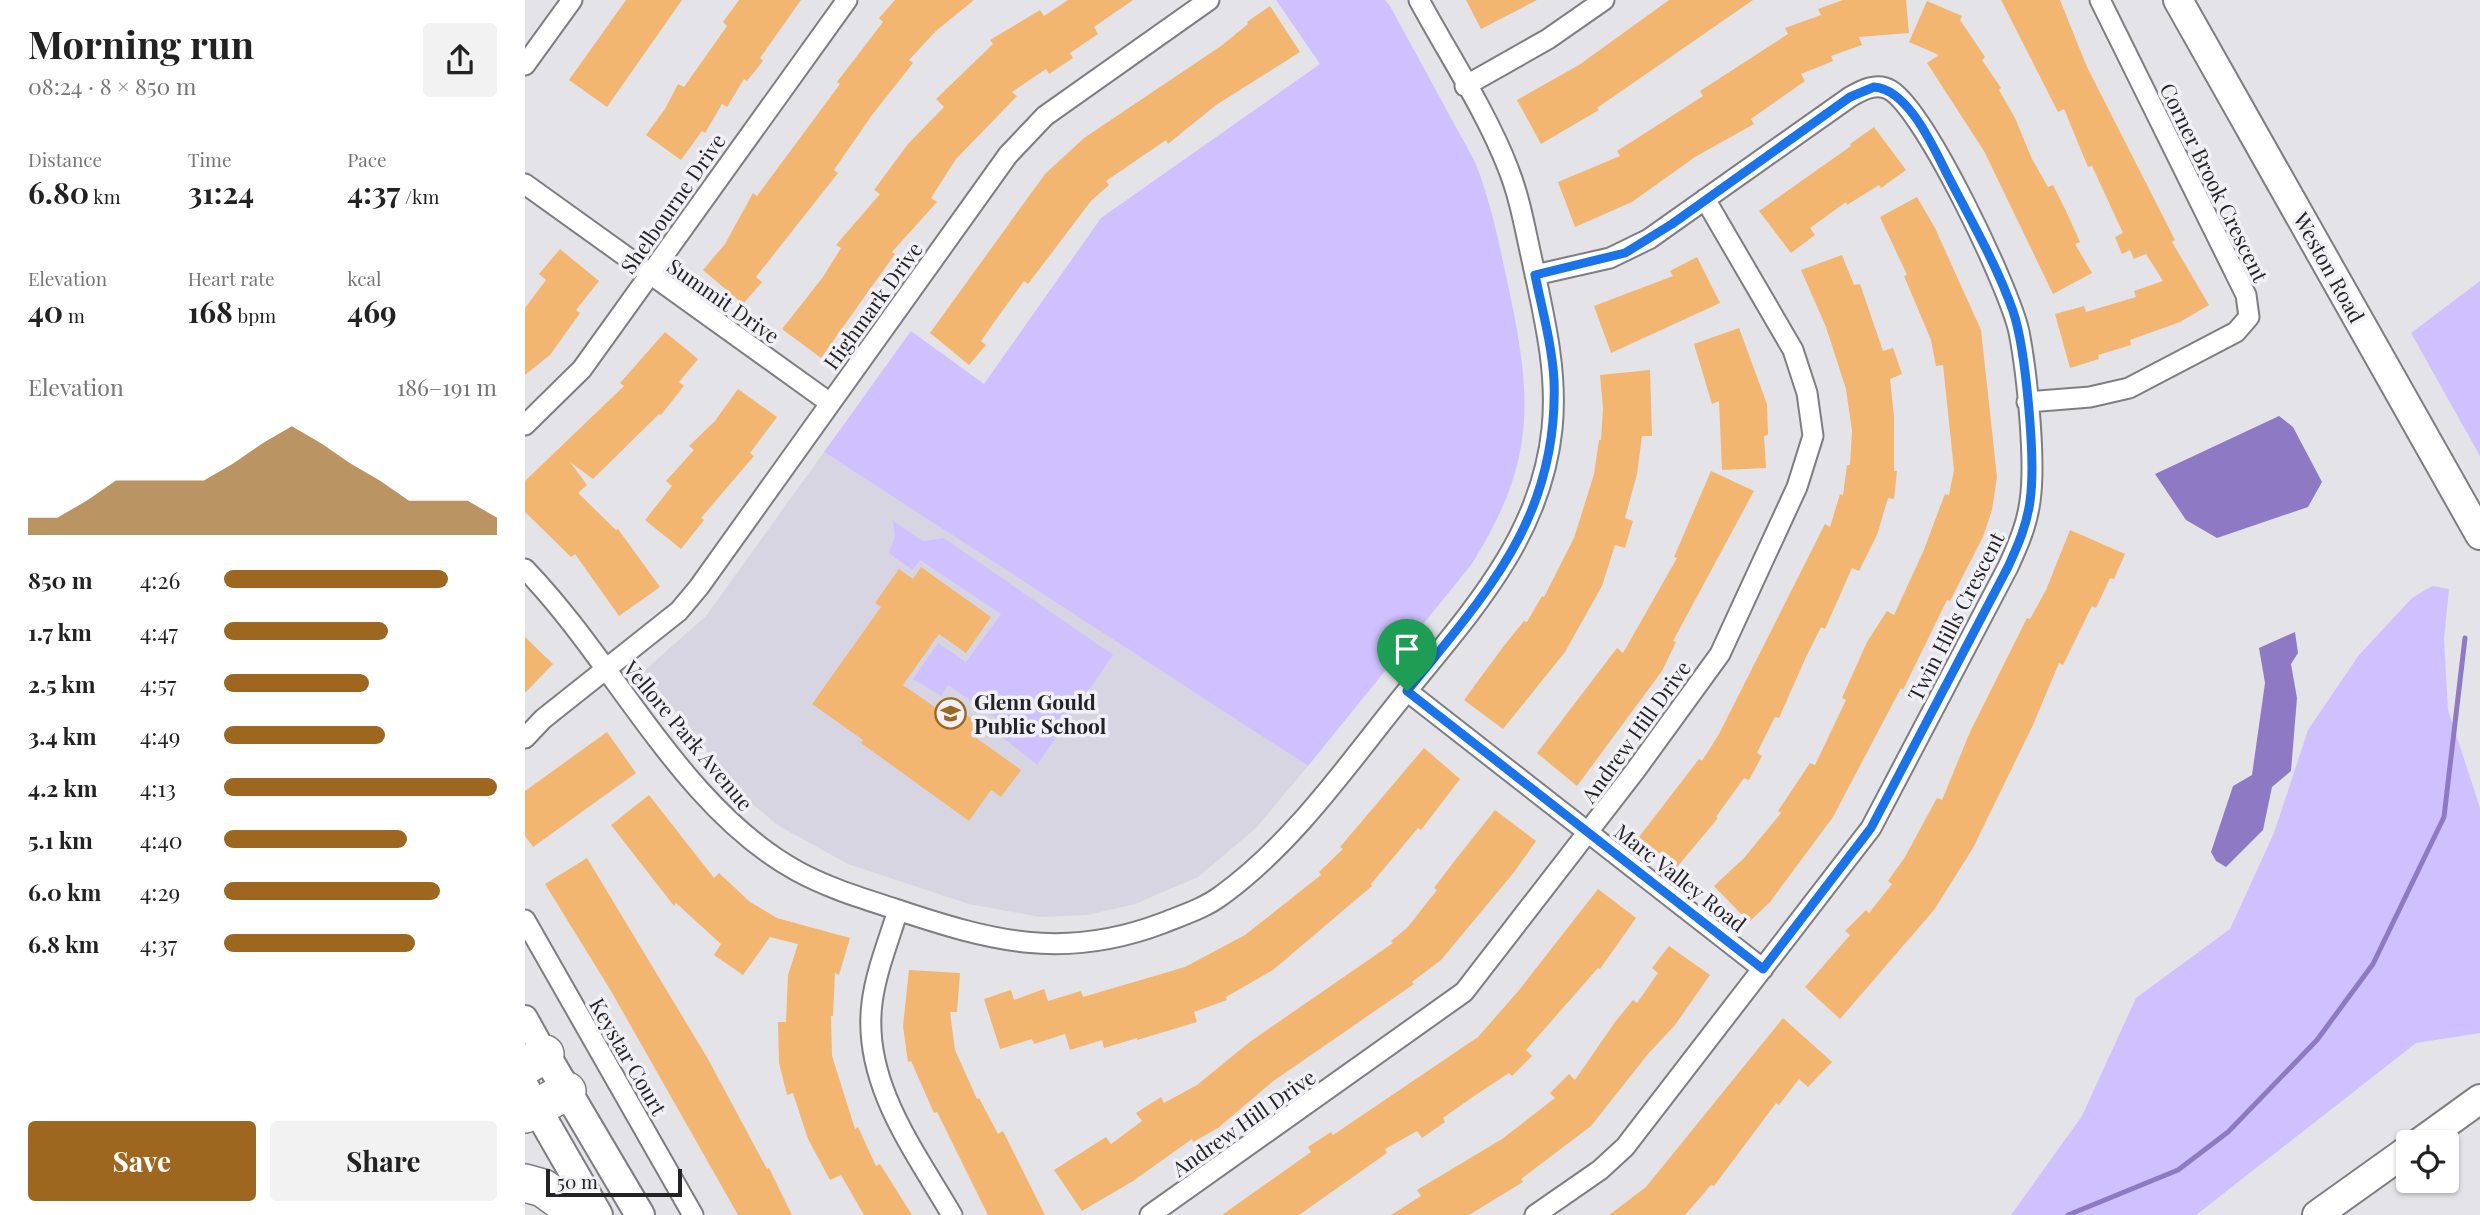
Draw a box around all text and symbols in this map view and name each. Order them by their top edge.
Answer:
text: Morning run [28,18,254,69]
button: share [423,23,497,97]
text: 08:24 · 8 × 850 m [28,70,196,101]
street label: Corner Brook Crescent [2155,78,2276,287]
street label: Shelbourne Drive [613,127,731,279]
text: Distance [28,146,102,172]
text: Time [188,146,232,172]
text: Pace [347,146,387,172]
text: 6.80 [28,172,89,212]
text: 31:24 [188,172,254,212]
text: 4:37 [347,172,400,212]
text: km [89,183,121,209]
text: /km [400,183,439,209]
street label: Weston Road [2288,206,2372,327]
street label: Highmark Drive [816,236,928,374]
street label: Summit Drive [662,251,786,349]
text: Elevation [28,265,107,291]
text: Heart rate [188,265,275,291]
text: kcal [347,265,381,291]
text: 40 [28,291,63,331]
text: 168 [188,291,233,331]
text: 469 [347,291,397,331]
text: m [63,302,85,328]
text: bpm [233,302,276,328]
text: Elevation [28,371,124,402]
text: 186–191 m [397,371,497,402]
street label: Twin Hills Crescent [1900,526,2010,705]
text: 850 m [28,564,92,595]
text: 4:26 [140,564,180,595]
text: 1.7 km [28,616,92,647]
text: 4:47 [140,616,178,647]
pin [1377,619,1437,691]
icon: arrive [1388,630,1426,668]
street label: Vellore Park Avenue [617,653,760,816]
street label: Andrew Hill Drive [1573,654,1696,808]
text: 2.5 km [28,668,95,699]
text: 4:57 [140,668,176,699]
place label: Glenn Gould Public School [974,687,1107,739]
school or university icon: Glenn Gould Public School [934,696,968,730]
text: 3.4 km [28,720,97,751]
text: 4:49 [140,720,181,751]
text: 4.2 km [28,772,98,803]
text: 4:13 [140,772,176,803]
street label: Marc Valley Road [1609,817,1753,937]
text: 5.1 km [28,824,93,855]
text: 4:40 [140,824,183,855]
text: 6.0 km [28,876,101,907]
text: 4:29 [140,876,180,907]
text: 6.8 km [28,928,99,959]
text: 4:37 [140,928,177,959]
street label: Keystar Court [584,992,674,1120]
street label: Andrew Hill Drive [1165,1062,1320,1182]
button: Save [28,1121,256,1201]
button: Share [270,1121,497,1201]
map controls [2396,1130,2459,1193]
button: locate [2396,1130,2459,1193]
scale bar [546,1166,683,1198]
text: 50 m [557,1168,598,1194]

